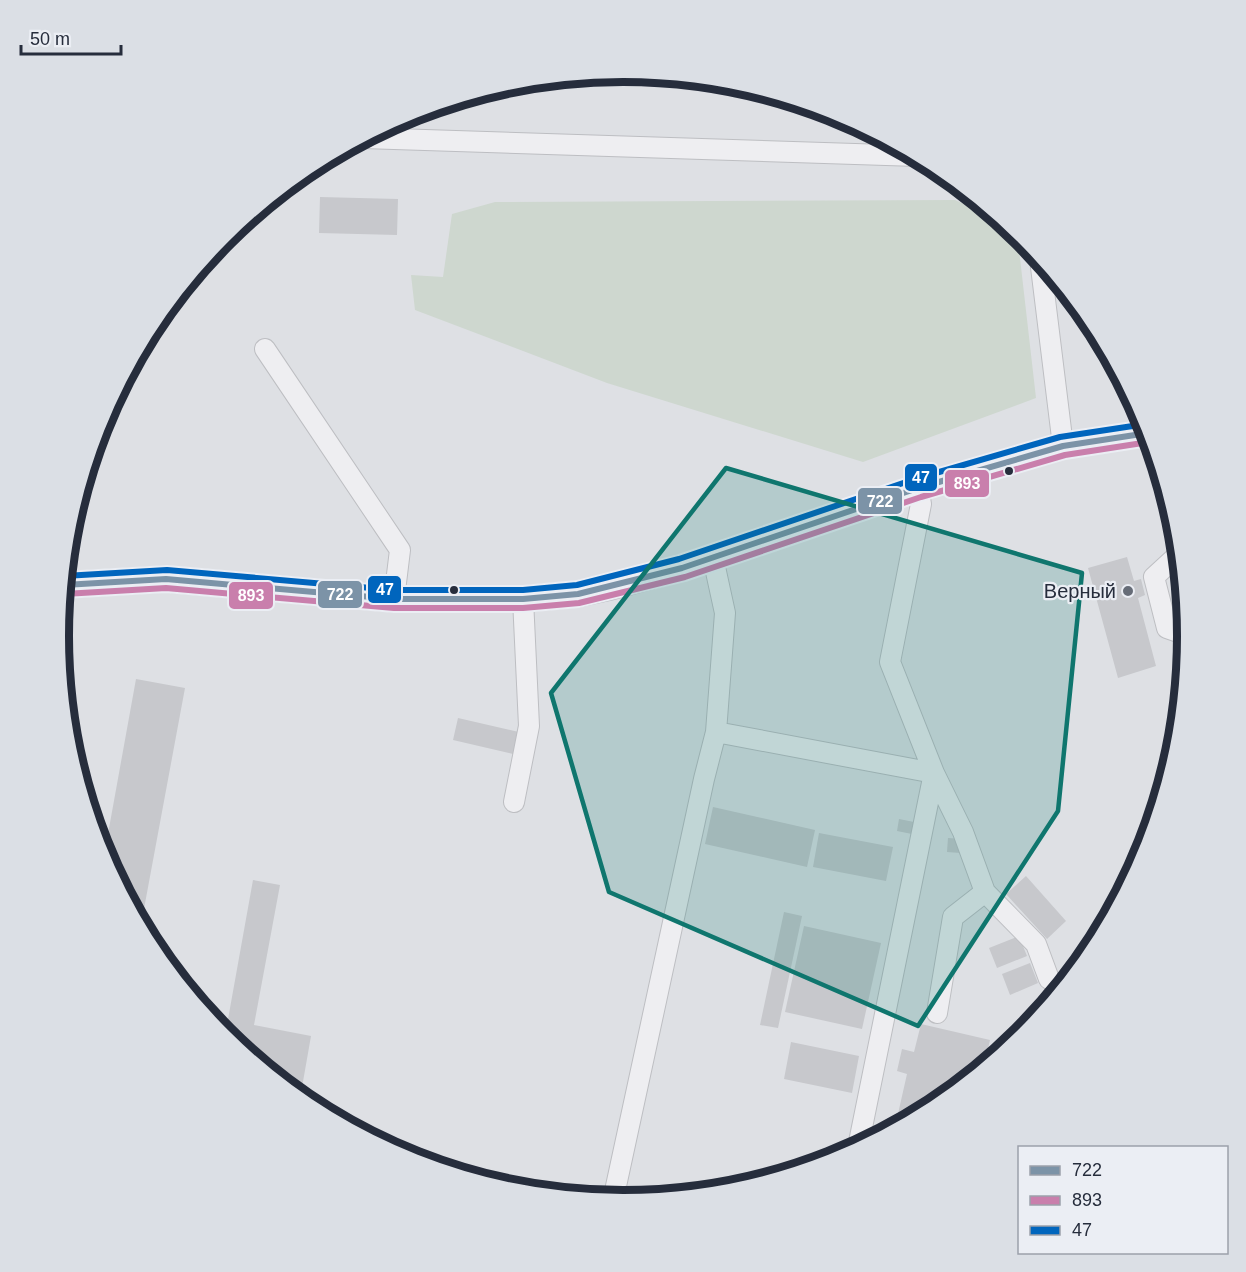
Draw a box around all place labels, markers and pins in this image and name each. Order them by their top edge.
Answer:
unlabelled marker [1003,465,1015,477]
place label: Верный [1044,580,1116,602]
unlabelled marker [448,584,460,596]
marker: Верный [1121,584,1135,598]

